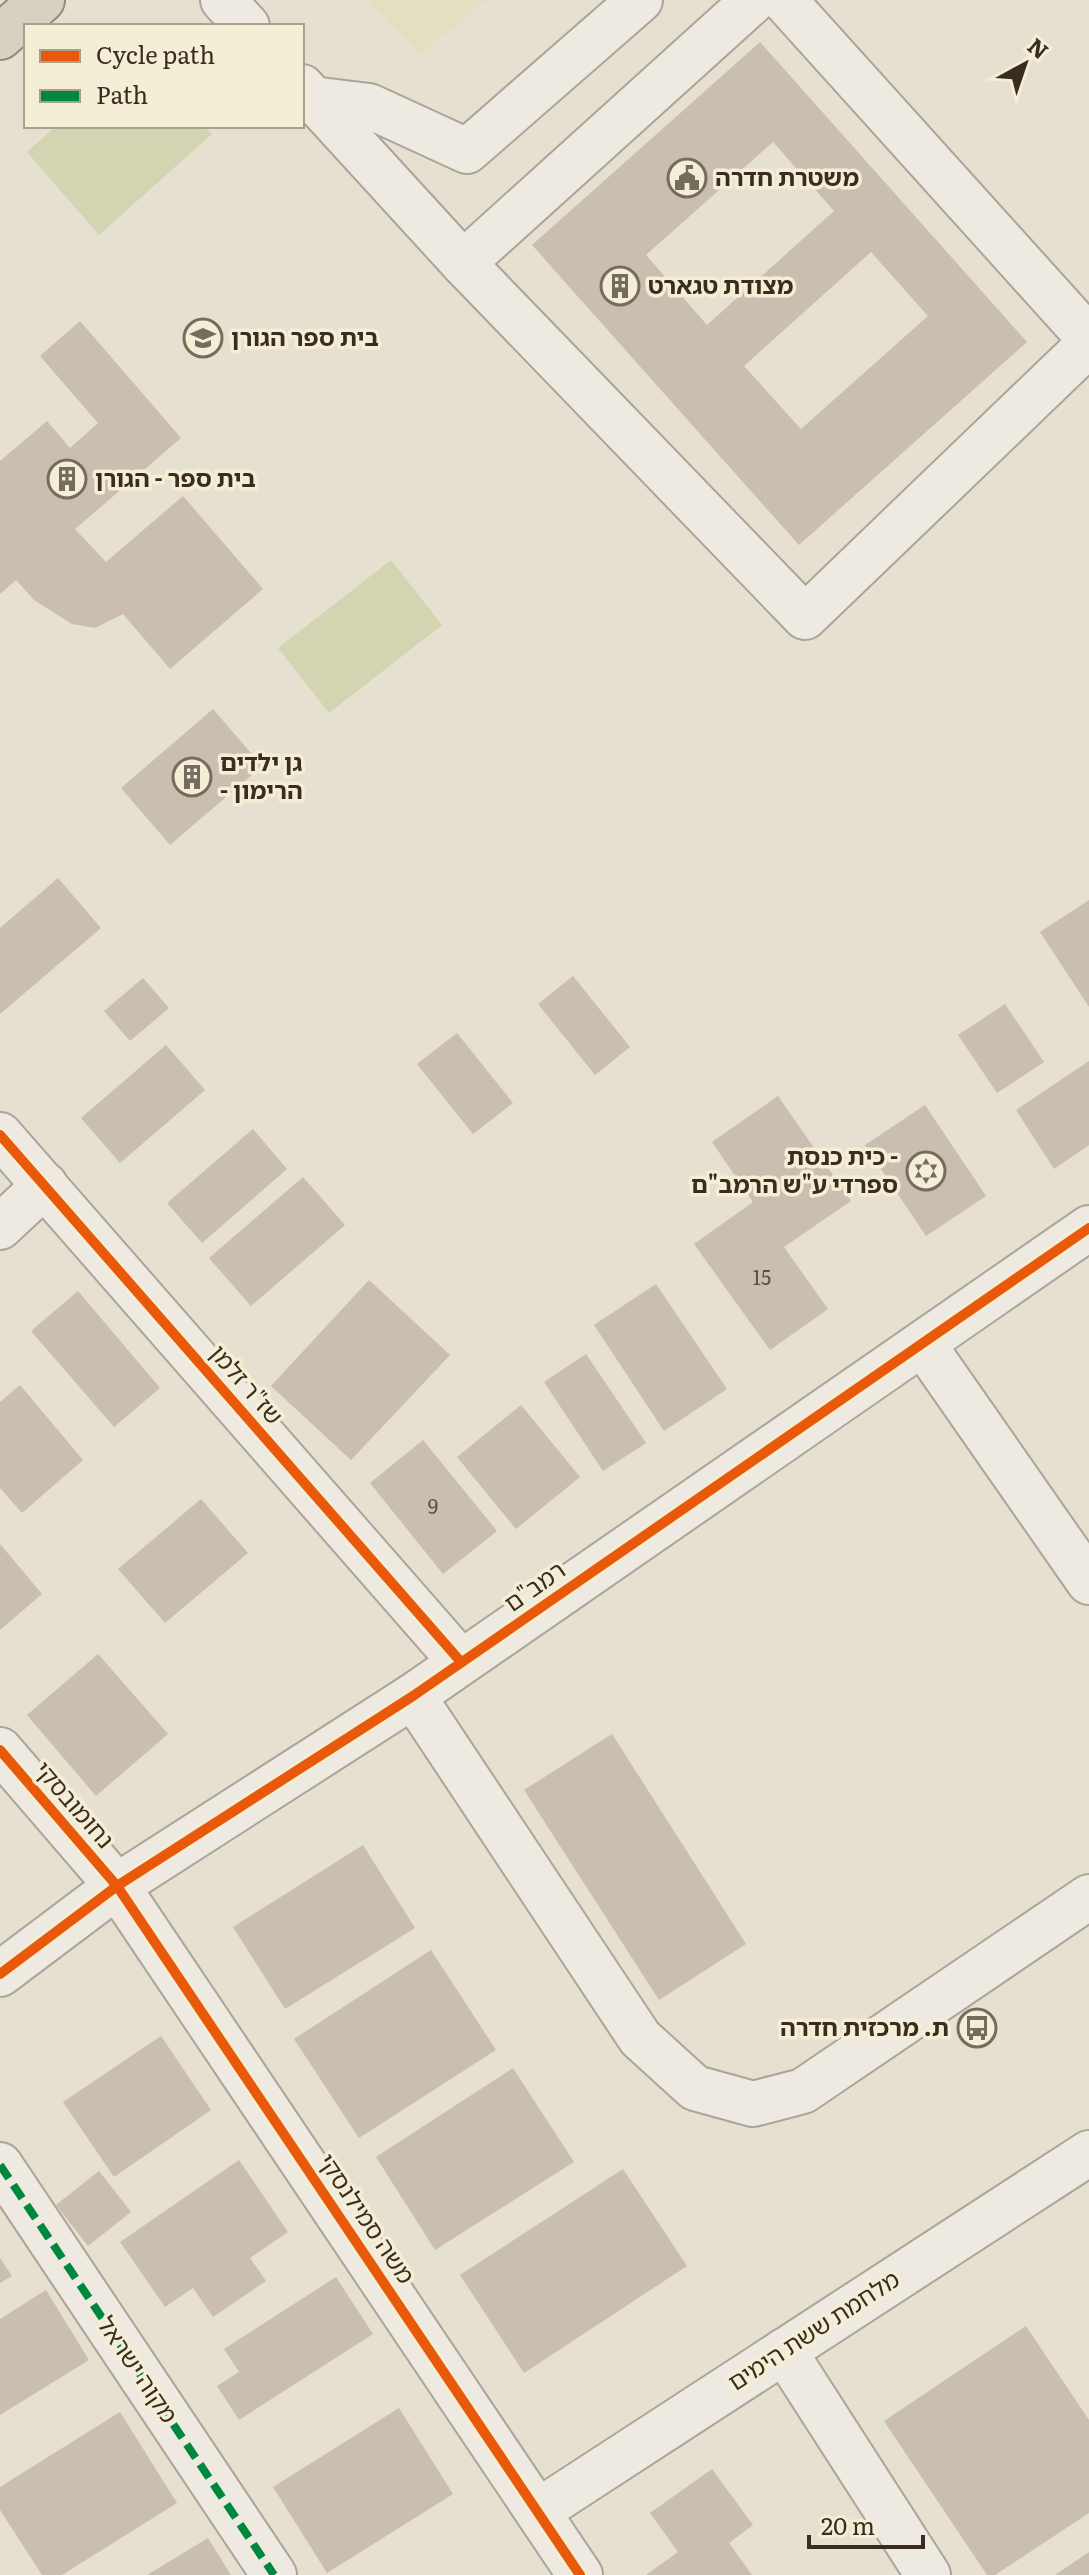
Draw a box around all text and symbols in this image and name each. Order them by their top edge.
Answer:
legend [24,24,304,128]
north arrow [985,24,1065,104]
text: N [1021,29,1056,66]
text: Cycle path [96,36,215,71]
text: Path [96,76,148,111]
public building icon: משטרת חדרה [666,157,708,199]
place label: משטרת חדרה [715,158,859,193]
building icon: מצודת טגארט [599,265,641,307]
place label: מצודת טגארט [648,266,793,301]
school or university icon: בית ספר הגורן [182,317,224,359]
place label: בית ספר הגורן [231,318,379,353]
building icon: בית ספר - הגורן [46,458,88,500]
place label: בית ספר - הגורן [95,459,256,494]
place label: גן ילדים - הרימון [220,743,303,806]
building icon: גן ילדים - הרימון [171,756,213,798]
place label: כית כנסת - ספרדי ע"ש הרמב"ם [691,1137,898,1200]
synagogue icon: כית כנסת - ספרדי ע"ש הרמב"ם [905,1150,947,1192]
house number: 15 [753,1261,771,1291]
street label: שז"ר זלמן [203,1336,293,1431]
house number: 9 [428,1490,438,1520]
street label: רמב"ם [496,1551,571,1619]
street label: נחומובסקי [28,1752,124,1855]
bus stop icon: ת. מרכזית חדרה [956,2007,998,2049]
place label: ת. מרכזית חדרה [780,2008,949,2043]
street label: משה סמילנסקי [311,2145,425,2290]
street label: מלחמת ששת הימים [720,2260,905,2398]
street label: מקוה ישראל [90,2308,188,2429]
scale bar [809,2499,923,2549]
text: 20 m [821,2507,875,2542]

